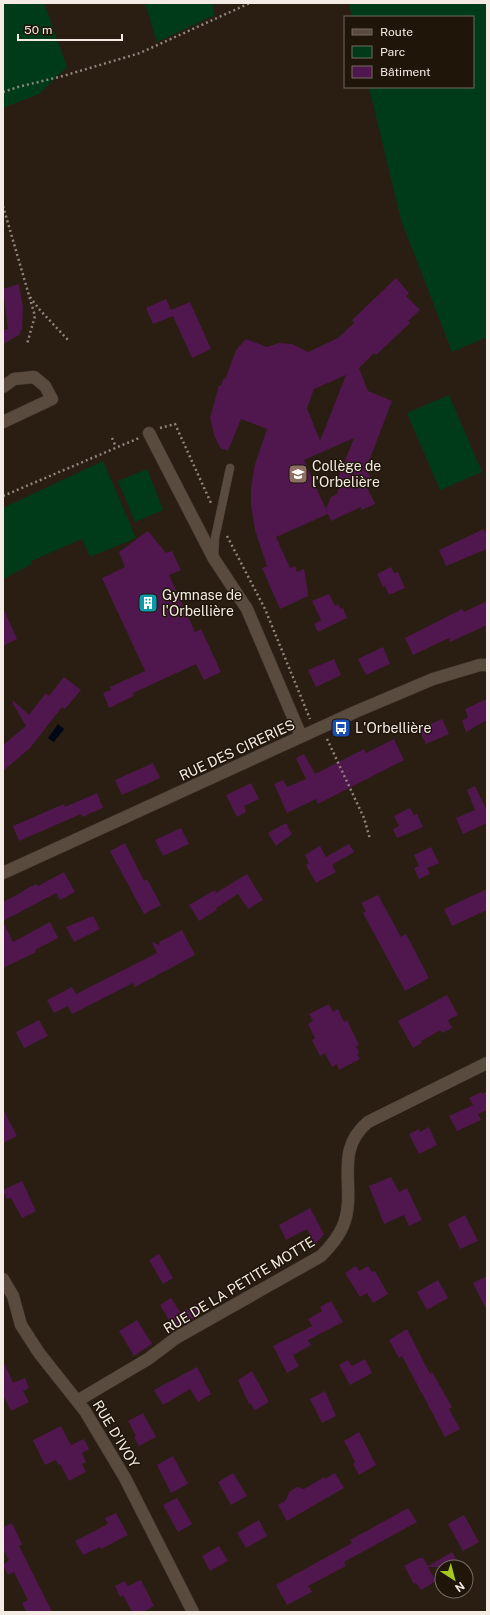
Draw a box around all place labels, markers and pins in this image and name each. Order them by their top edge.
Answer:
place label: Collège de l'Orbelière [312,458,381,490]
school or university icon: Collège de l'Orbelière [287,463,309,485]
place label: Gymnase de l'Orbellière [162,587,242,619]
building icon: Gymnase de l'Orbellière [137,592,159,614]
bus stop icon: L'Orbellière [330,717,352,739]
place label: L'Orbellière [355,720,431,736]

